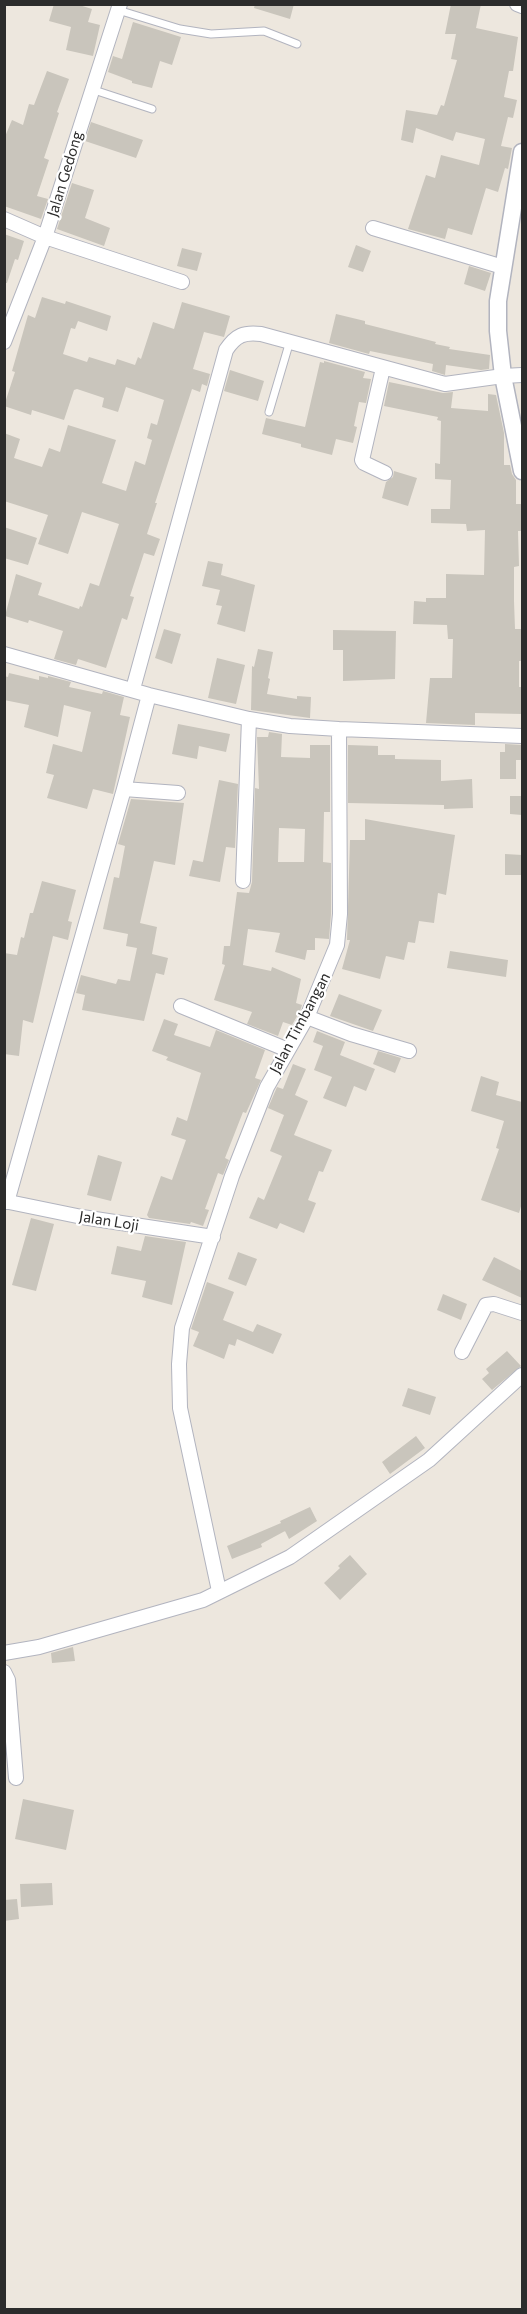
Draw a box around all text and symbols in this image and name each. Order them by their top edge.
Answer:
street label: Jalan Gedong [43,129,87,219]
street label: Jalan Timbangan [266,969,334,1077]
street label: Jalan Loji [78,1207,140,1235]

